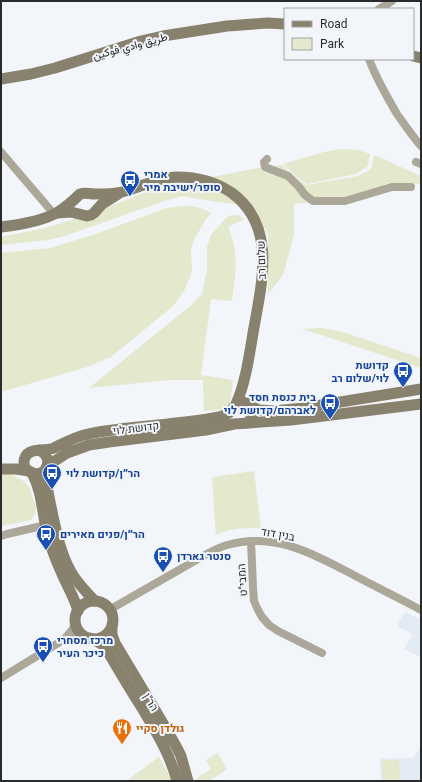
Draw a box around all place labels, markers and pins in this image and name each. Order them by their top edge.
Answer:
place label: אמרי סופר/ישיבת מיר [144,167,221,197]
bus stop icon: אמרי סופר/ישיבת מיר [119,169,141,197]
place label: קדושת לוי/שלום רב [331,358,389,388]
bus stop icon: קדושת לוי/שלום רב [392,360,414,388]
place label: בית כנסת חסד לאברהם/קדושת לוי [224,390,316,420]
bus stop icon: בית כנסת חסד לאברהם/קדושת לוי [319,392,341,420]
bus stop icon: הר״ן/קדושת לוי [41,462,63,490]
place label: הר״ן/קדושת לוי [66,466,140,483]
bus stop icon: הר״ן/פנים מאירים [35,523,57,551]
place label: הר״ן/פנים מאירים [60,527,145,544]
bus stop icon: סנטר גארדן [152,545,174,573]
place label: סנטר גארדן [177,549,231,566]
place label: מרכז מסחרי כיכר העיר [57,633,113,663]
bus stop icon: מרכז מסחרי כיכר העיר [32,635,54,663]
restaurant icon: גולדן סקיי [111,717,133,745]
place label: גולדן סקיי [136,721,185,738]

